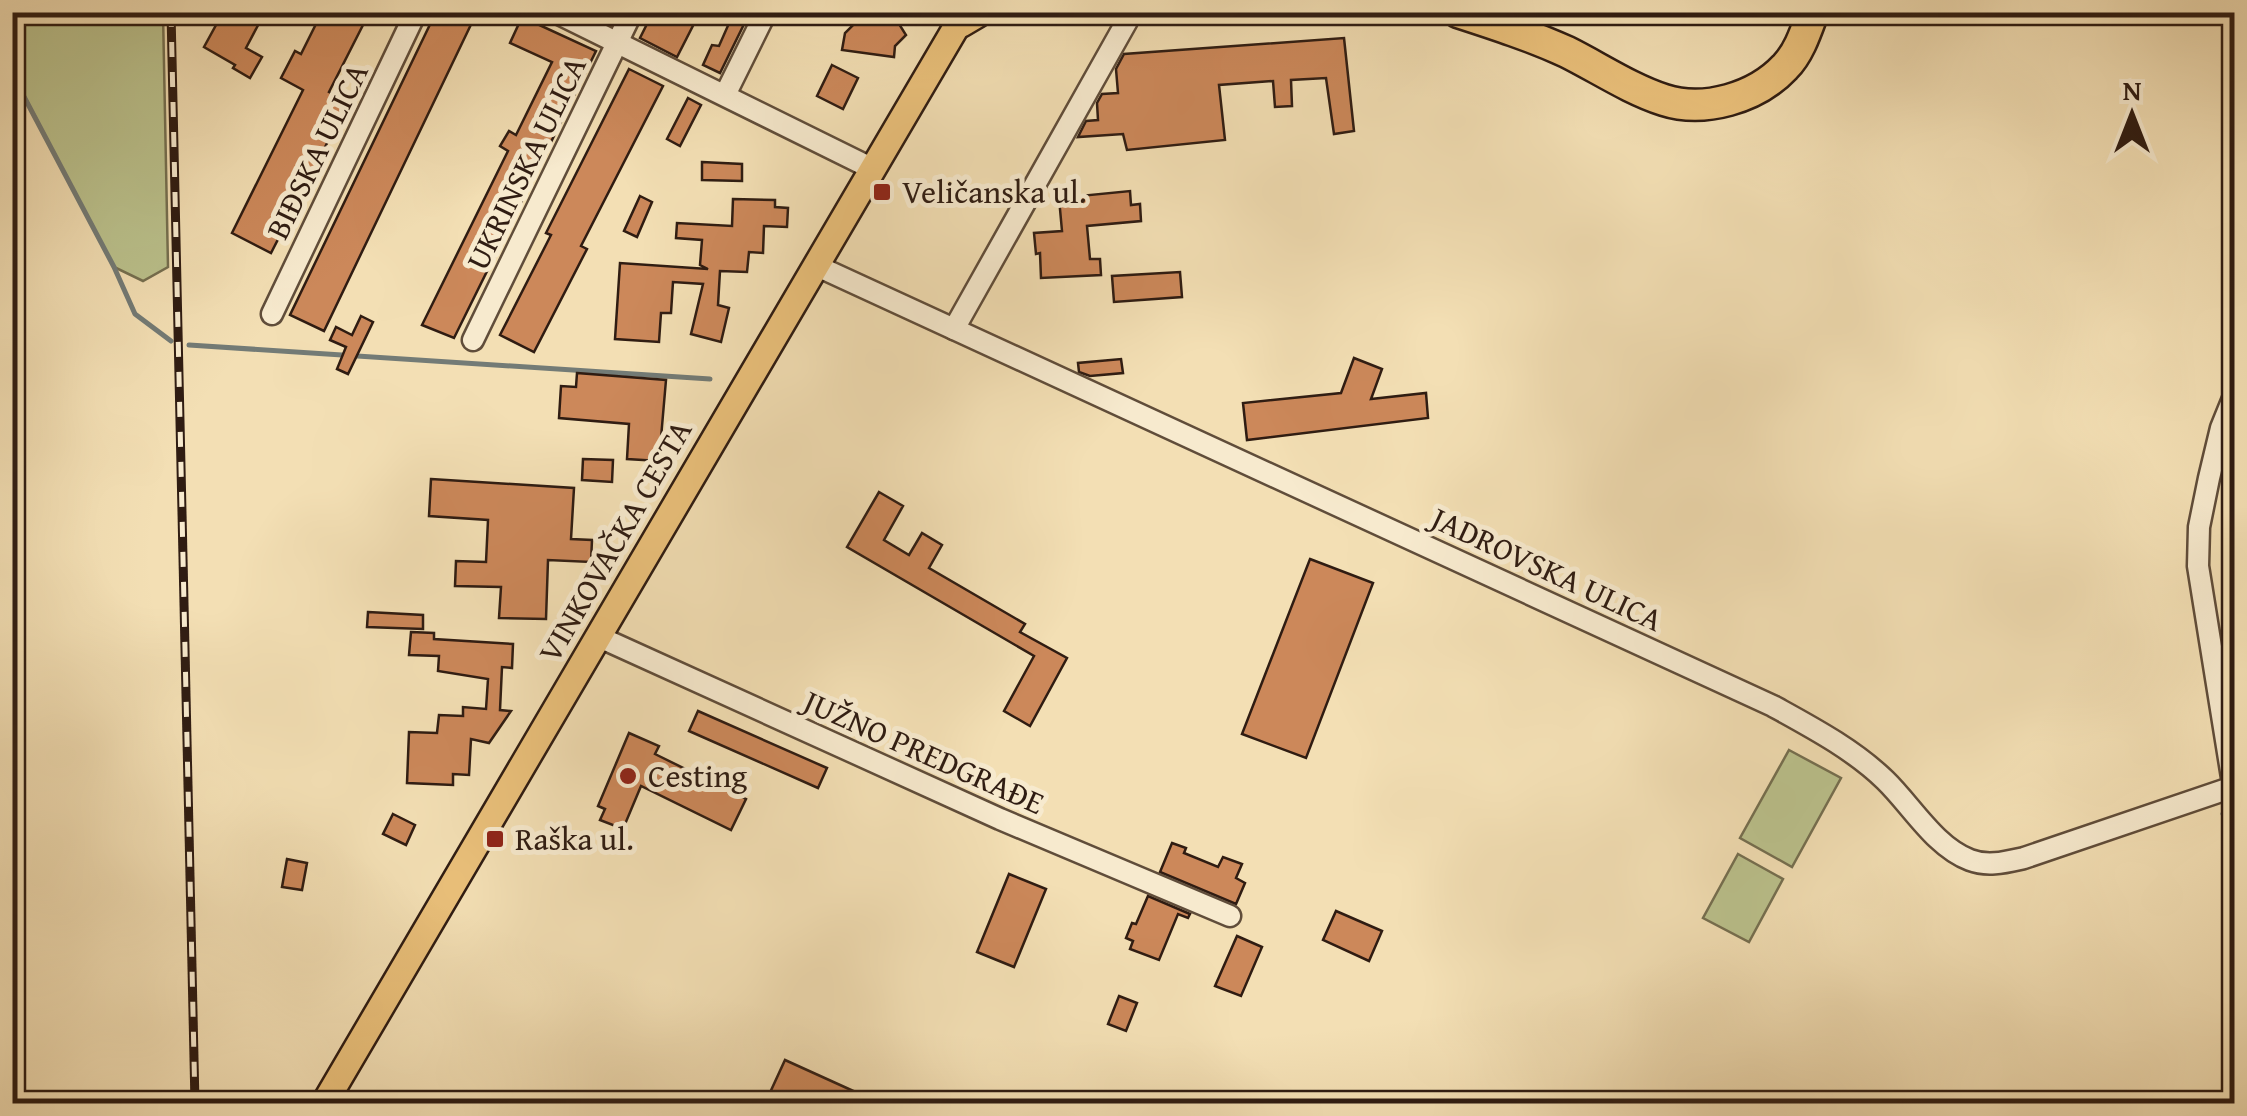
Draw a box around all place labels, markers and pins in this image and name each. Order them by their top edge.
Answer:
place label: Veličanska ul. [902,168,1087,215]
marker: Veličanska ul. [871,181,893,203]
place label: Cesting [648,752,747,799]
marker: Cesting [617,765,639,787]
place label: Raška ul. [515,815,634,862]
marker: Raška ul. [484,828,506,850]

